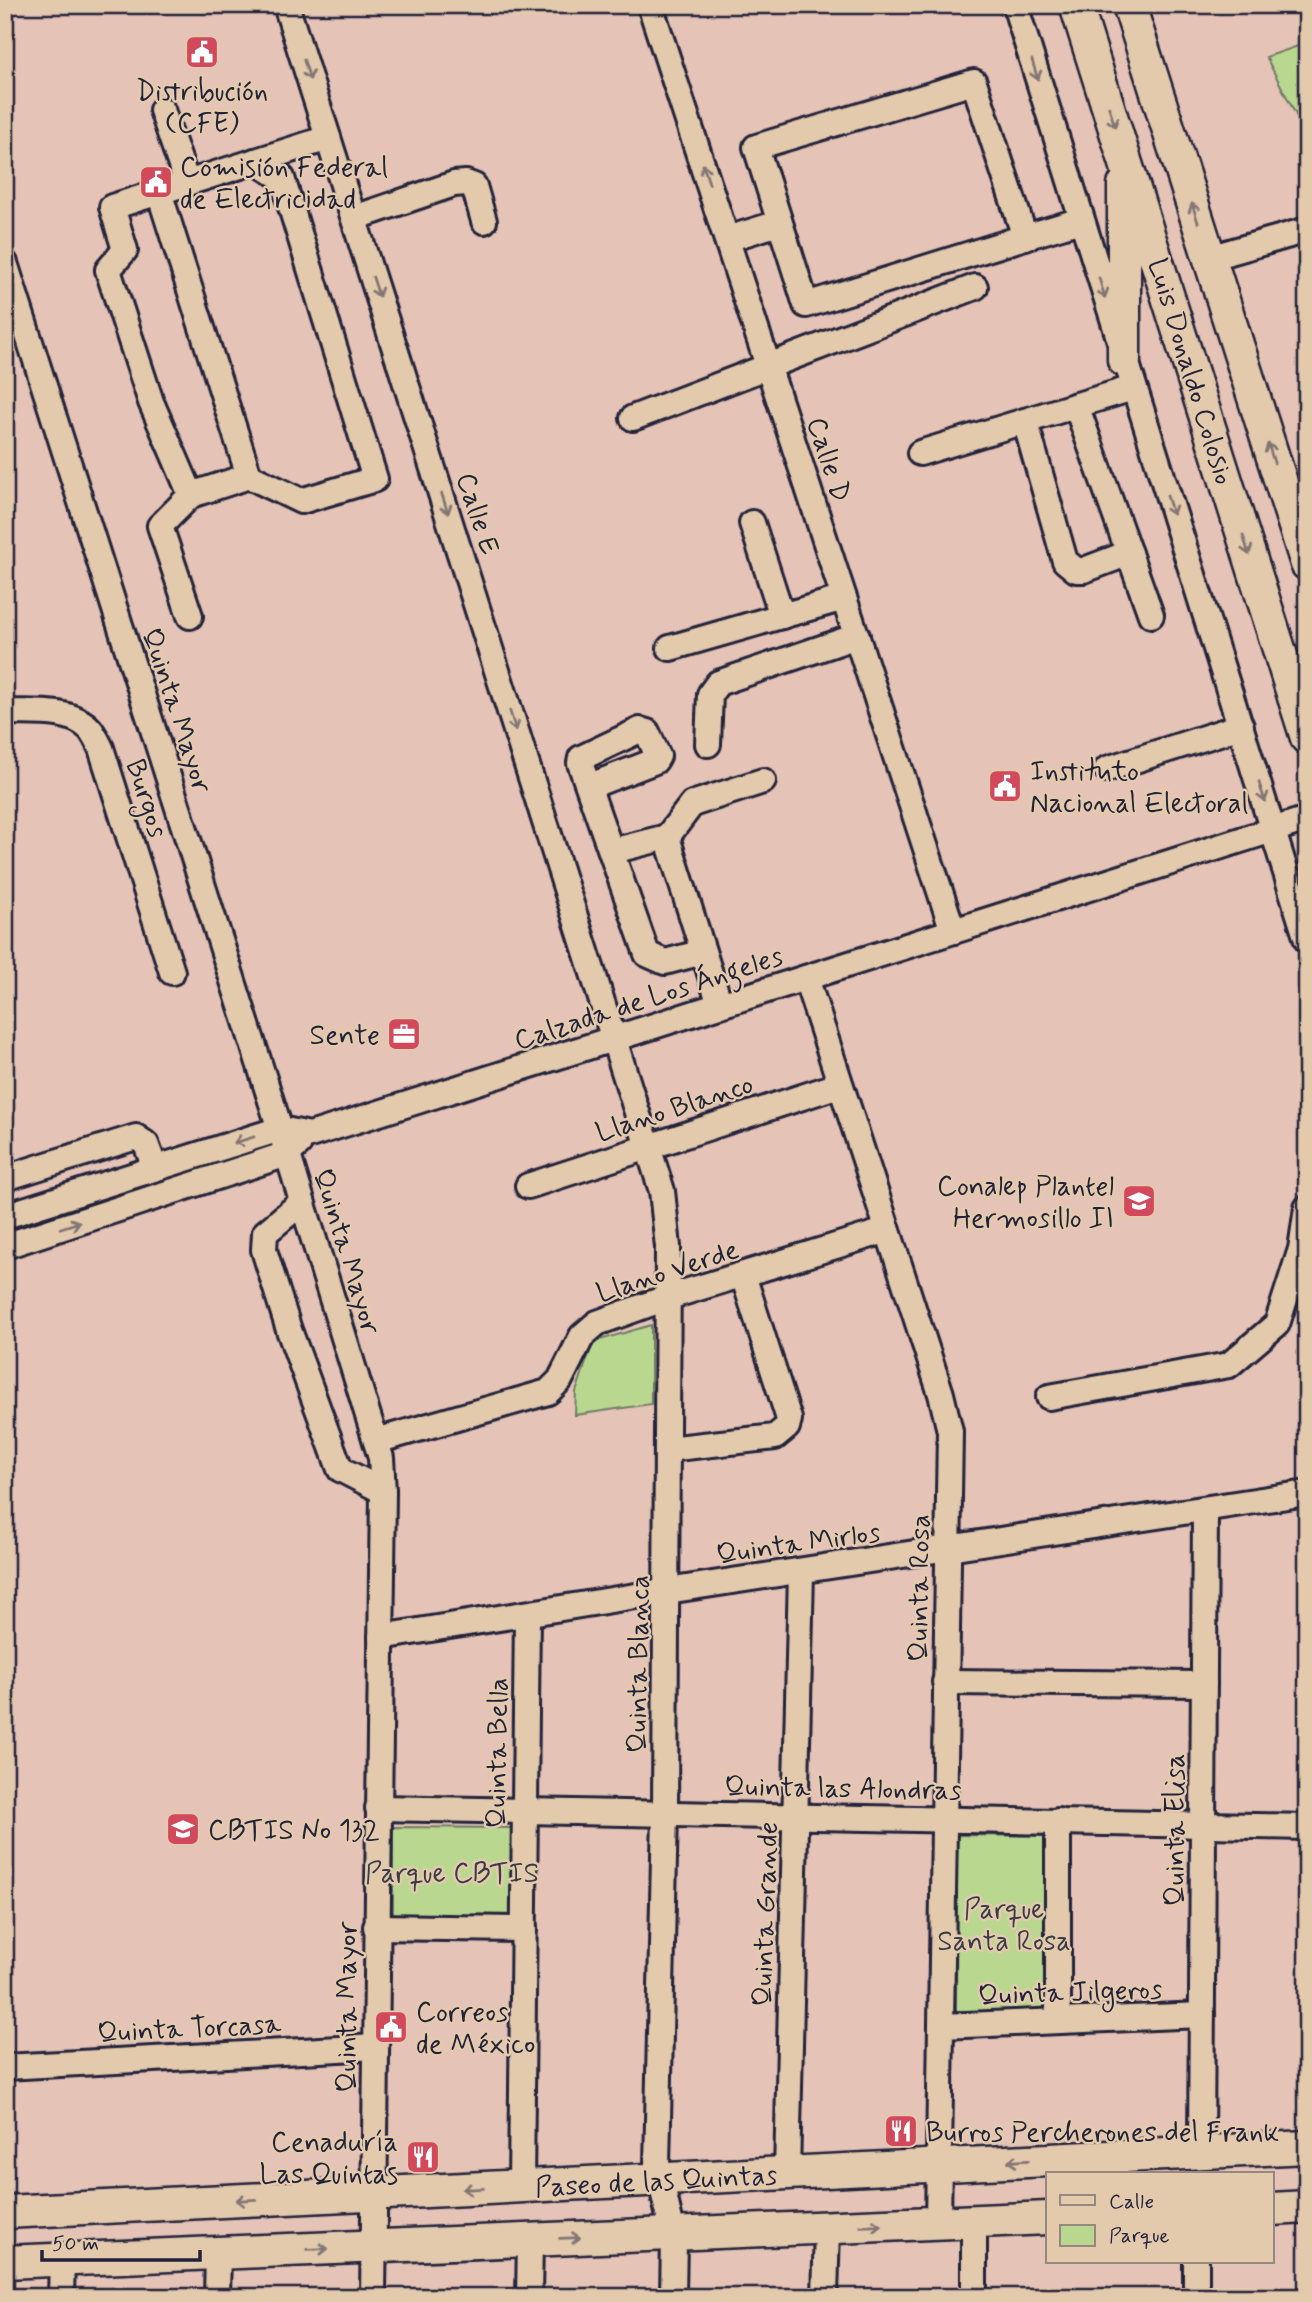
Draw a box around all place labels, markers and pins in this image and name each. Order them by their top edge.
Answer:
public building icon: Distribución (CFE) [183,33,221,71]
place label: Distribución (CFE) [136,74,268,143]
place label: Comisión Federal de Electricidad [180,150,388,219]
public building icon: Comisión Federal de Electricidad [137,163,175,201]
place label: Instituto Nacional Electoral [1030,754,1248,823]
public building icon: Instituto Nacional Electoral [986,767,1024,805]
office icon: Sente [385,1015,423,1053]
place label: Sente [309,1018,380,1055]
place label: Conalep Plantel Hermosillo II [937,1169,1114,1238]
school or university icon: Conalep Plantel Hermosillo II [1120,1182,1158,1220]
school or university icon: CBTIS No 132 [164,1810,202,1848]
place label: CBTIS No 132 [208,1813,380,1850]
place label: Correos de México [416,1995,535,2064]
public building icon: Correos de México [372,2008,410,2046]
restaurant icon: Burros Percherones del Frank [882,2112,920,2150]
place label: Burros Percherones del Frank [926,2115,1279,2152]
place label: Cenaduría Las Quintas [259,2125,398,2194]
restaurant icon: Cenaduría Las Quintas [404,2138,442,2176]

